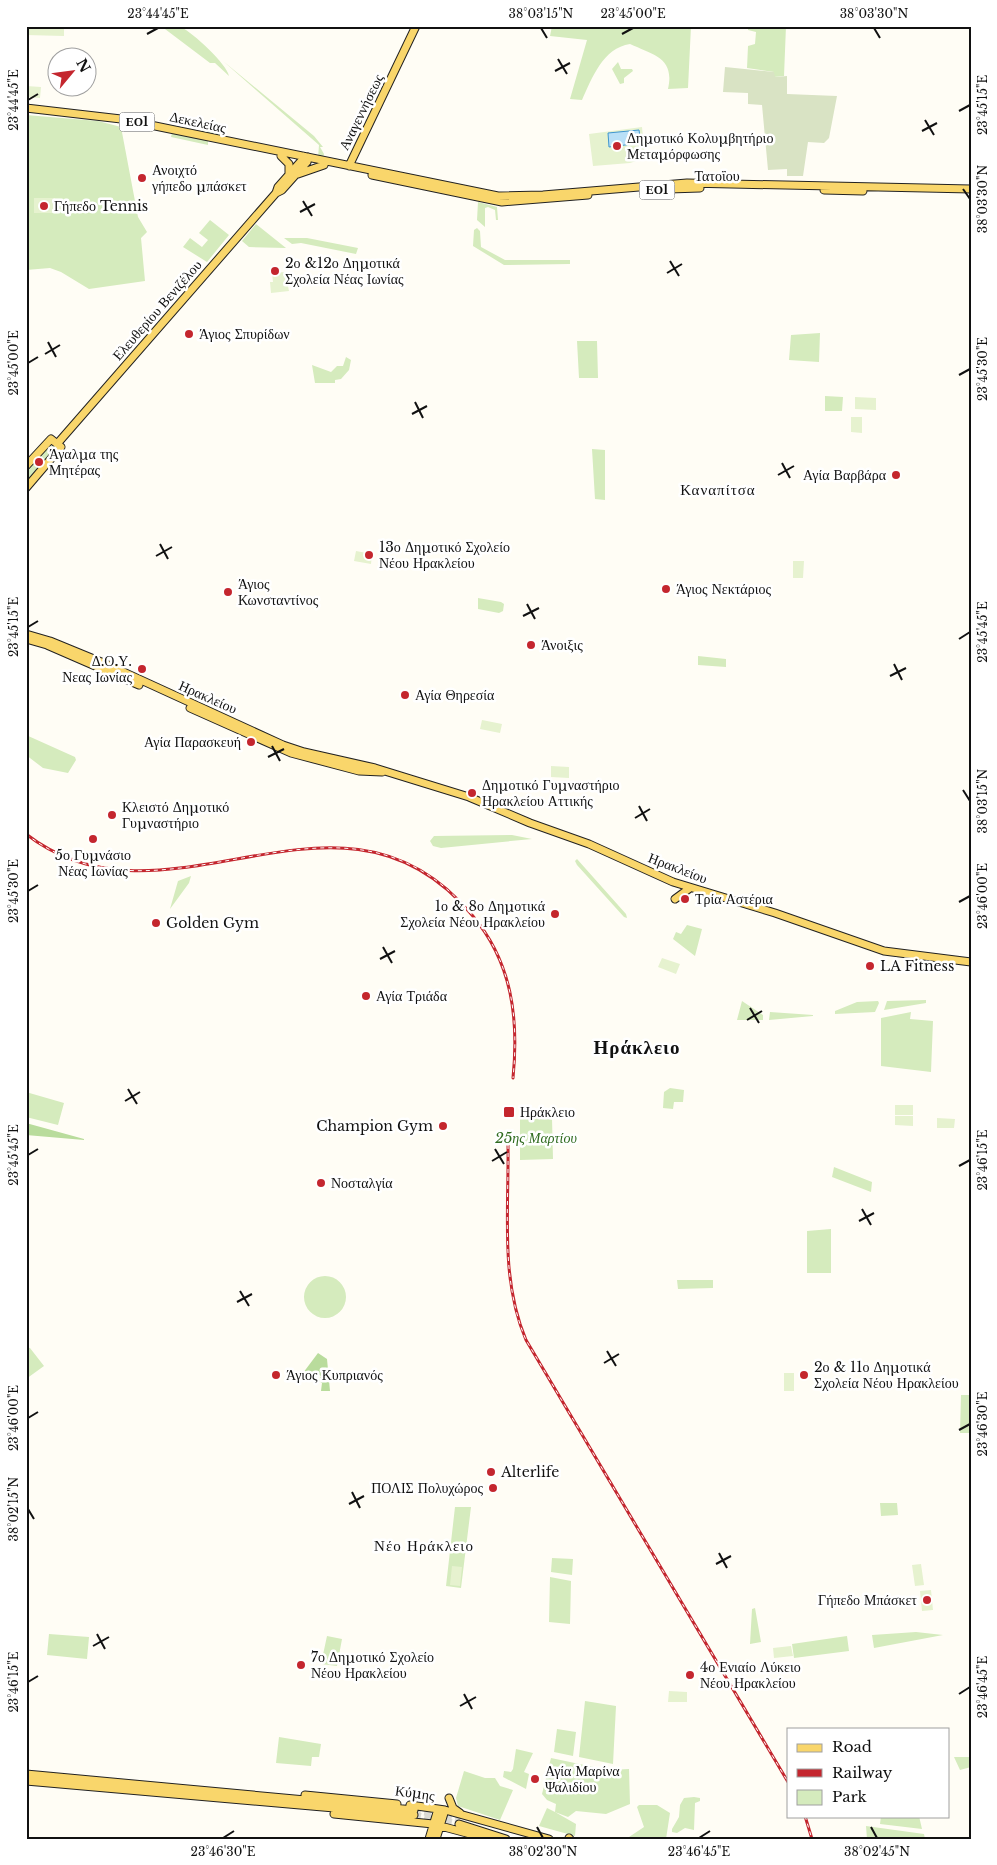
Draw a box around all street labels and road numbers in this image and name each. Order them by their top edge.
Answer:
street label: Αναγεννήσεως [335,70,387,153]
street label: Δεκελείας [168,107,228,137]
road number: ΕΟ1 [120,112,154,132]
street label: Τατοΐου [694,167,740,185]
road number: ΕΟ1 [640,180,674,200]
street label: Ελευθερίου Βενιζέλου [108,256,206,364]
street label: Ηρακλείου [176,676,240,718]
street label: Ηρακλείου [646,849,710,888]
street label: Κύμης [394,1781,437,1805]

